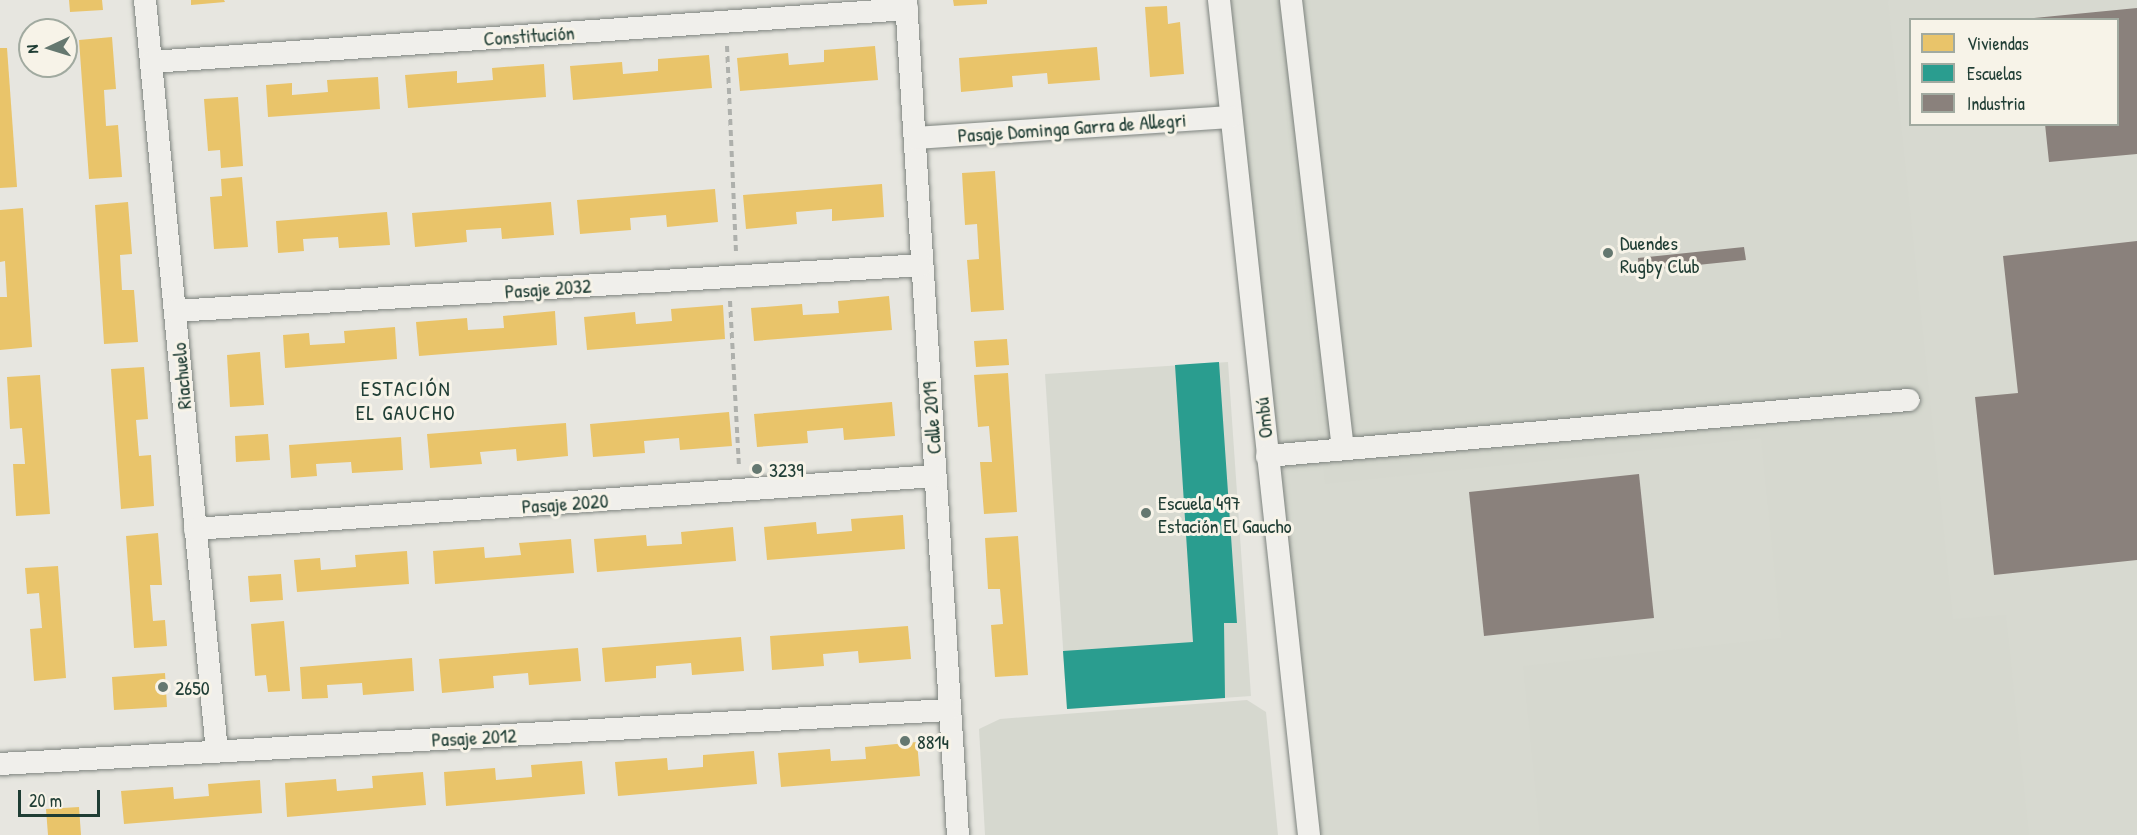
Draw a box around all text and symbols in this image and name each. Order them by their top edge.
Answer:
north arrow [18,18,78,78]
legend [1909,18,2119,126]
street label: Constitución [483,20,575,50]
text: Viviendas [1967,31,2029,56]
text: N [21,44,43,54]
text: Escuelas [1967,61,2022,86]
text: Industria [1967,91,2025,116]
street label: Pasaje Dominga Garra de Allegri [957,107,1187,147]
place label: Duendes Rugby Club [1620,230,1700,277]
marker: Duendes Rugby Club [1601,246,1615,260]
street label: Pasaje 2032 [504,273,592,303]
street label: Riachuelo [166,342,196,410]
district label: ESTACIÓN EL GAUCHO [356,376,456,426]
street label: Calle 2019 [916,381,946,455]
street label: Ombú [1249,396,1277,440]
place label: 3239 [769,457,804,481]
marker: 3239 [750,462,764,476]
street label: Pasaje 2020 [521,488,609,518]
place label: Escuela 497 Estación El Gaucho [1158,490,1292,537]
marker: Escuela 497 Estación El Gaucho [1139,506,1153,520]
place label: 2650 [175,675,210,699]
marker: 2650 [156,680,170,694]
street label: Pasaje 2012 [431,723,517,751]
place label: 8814 [917,729,949,753]
marker: 8814 [898,734,912,748]
scale bar [21,778,104,816]
text: 20 m [29,788,62,813]

